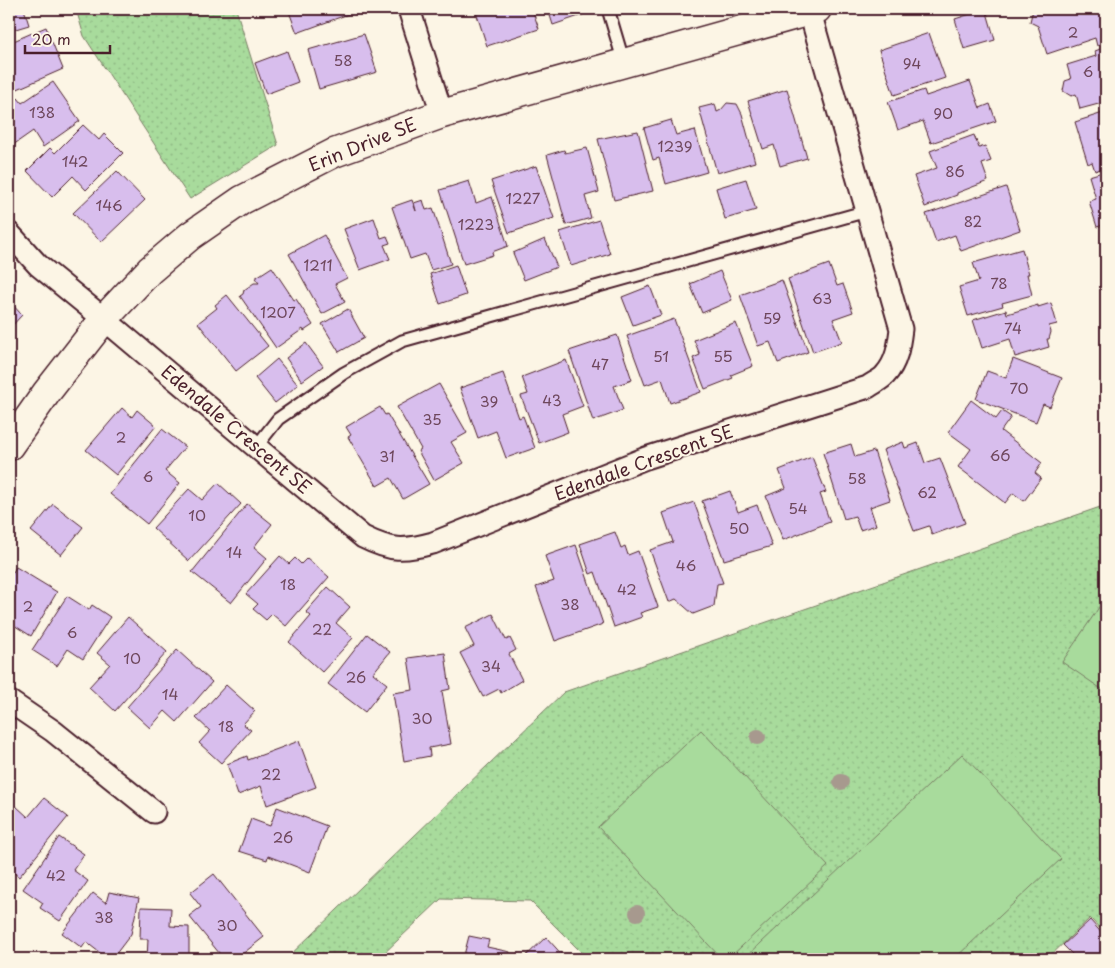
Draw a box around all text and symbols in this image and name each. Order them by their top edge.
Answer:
house number: 2 [1068,20,1078,43]
scale bar [25,22,110,54]
text: 20 m [32,27,71,50]
house number: 58 [333,48,353,71]
house number: 94 [903,51,921,74]
house number: 6 [1083,59,1093,82]
house number: 138 [29,100,55,123]
house number: 90 [933,101,953,124]
street label: Erin Drive SE [304,110,421,178]
house number: 1239 [658,134,692,157]
house number: 142 [62,149,88,172]
house number: 86 [945,159,965,182]
house number: 1227 [506,186,541,209]
house number: 146 [95,193,123,216]
house number: 82 [964,209,982,232]
house number: 1223 [458,212,494,235]
house number: 1211 [303,253,333,276]
house number: 78 [990,271,1008,294]
house number: 63 [812,286,832,309]
house number: 1207 [260,300,296,323]
house number: 59 [763,306,781,329]
house number: 74 [1004,316,1022,339]
house number: 51 [653,344,669,367]
house number: 55 [713,344,733,367]
house number: 47 [591,352,609,375]
street label: Edendale Crescent SE [156,358,318,500]
house number: 70 [1009,376,1029,399]
house number: 43 [542,388,562,411]
house number: 39 [480,389,498,412]
house number: 35 [422,407,442,430]
street label: Edendale Crescent SE [550,417,737,507]
house number: 2 [116,425,126,448]
house number: 66 [990,443,1010,466]
house number: 31 [379,444,395,467]
house number: 6 [143,464,153,487]
house number: 58 [847,466,867,489]
house number: 62 [917,480,937,503]
house number: 54 [788,496,808,519]
house number: 10 [188,503,206,526]
house number: 50 [729,516,749,539]
house number: 14 [226,540,242,563]
house number: 46 [676,553,696,576]
house number: 18 [280,572,296,595]
house number: 42 [617,577,637,600]
house number: 38 [560,592,580,615]
house number: 2 [23,594,33,617]
house number: 22 [312,617,332,640]
house number: 6 [67,620,77,643]
house number: 10 [123,646,141,669]
house number: 34 [481,654,501,677]
house number: 26 [346,665,366,688]
house number: 14 [162,682,178,705]
house number: 30 [412,706,432,729]
house number: 18 [218,714,234,737]
house number: 22 [261,762,281,785]
house number: 26 [273,825,293,848]
house number: 42 [46,863,66,886]
house number: 38 [94,905,114,928]
house number: 30 [217,913,237,936]

